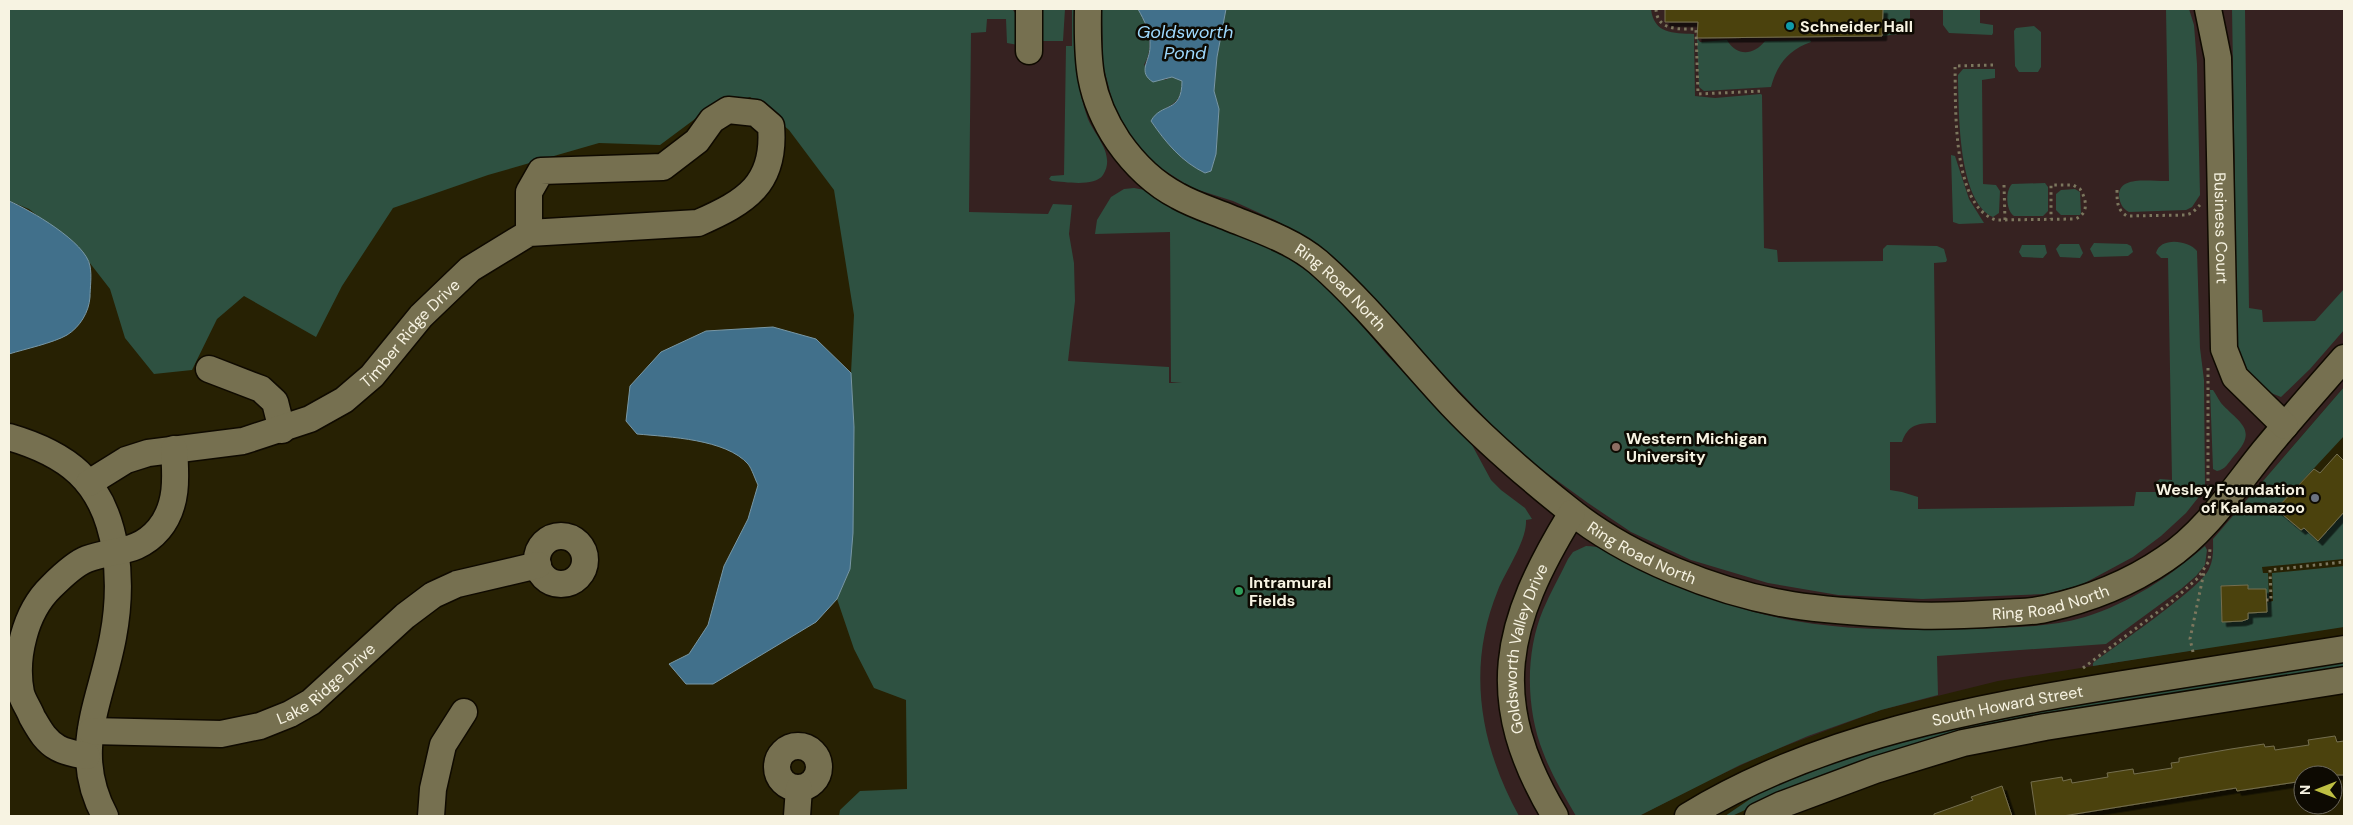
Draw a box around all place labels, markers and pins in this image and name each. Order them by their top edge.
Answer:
place label: Schneider Hall [1800,16,1913,37]
marker: Schneider Hall [1784,20,1796,32]
place label: Western Michigan University [1626,428,1767,467]
marker: Western Michigan University [1610,441,1622,453]
place label: Wesley Foundation of Kalamazoo [2156,479,2305,518]
marker: Wesley Foundation of Kalamazoo [2309,492,2321,504]
place label: Intramural Fields [1249,572,1331,611]
marker: Intramural Fields [1233,585,1245,597]

